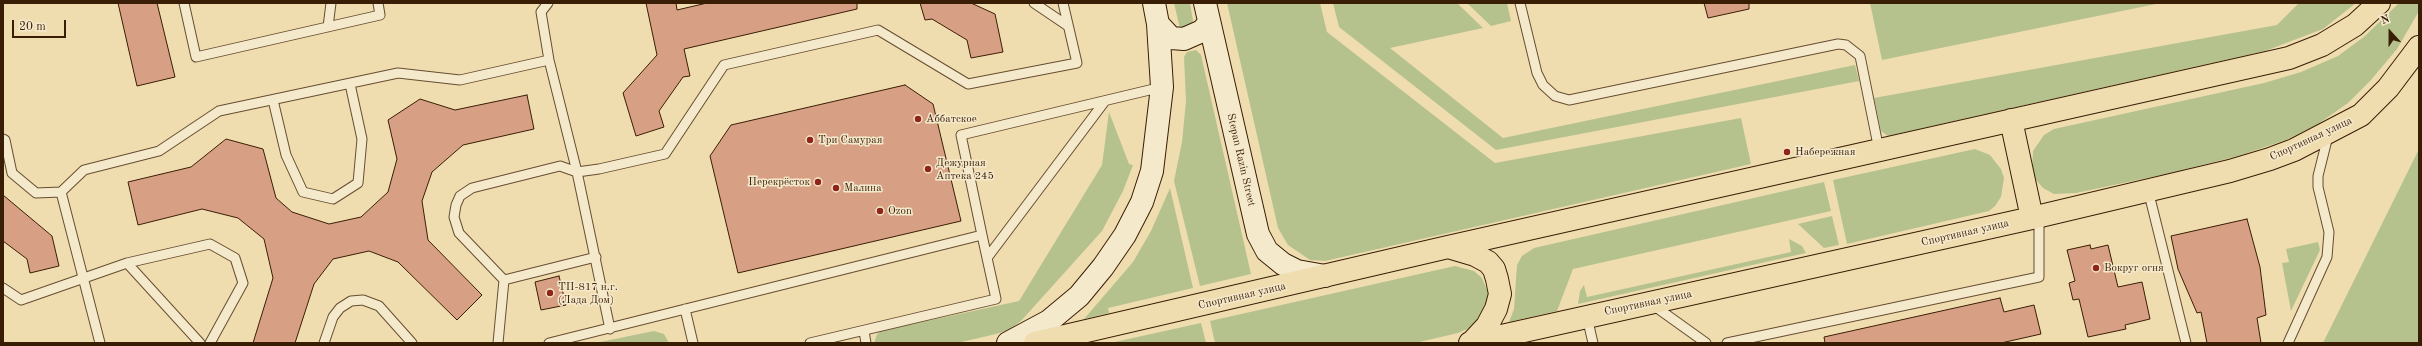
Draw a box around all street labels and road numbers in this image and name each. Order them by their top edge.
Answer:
street label: Stepan Razin Street [1224,112,1258,208]
street label: Спортивная улица [2268,114,2354,164]
street label: Спортивная улица [1920,217,2010,249]
street label: Спортивная улица [1197,280,1287,312]
street label: Спортивная улица [1603,287,1693,319]

